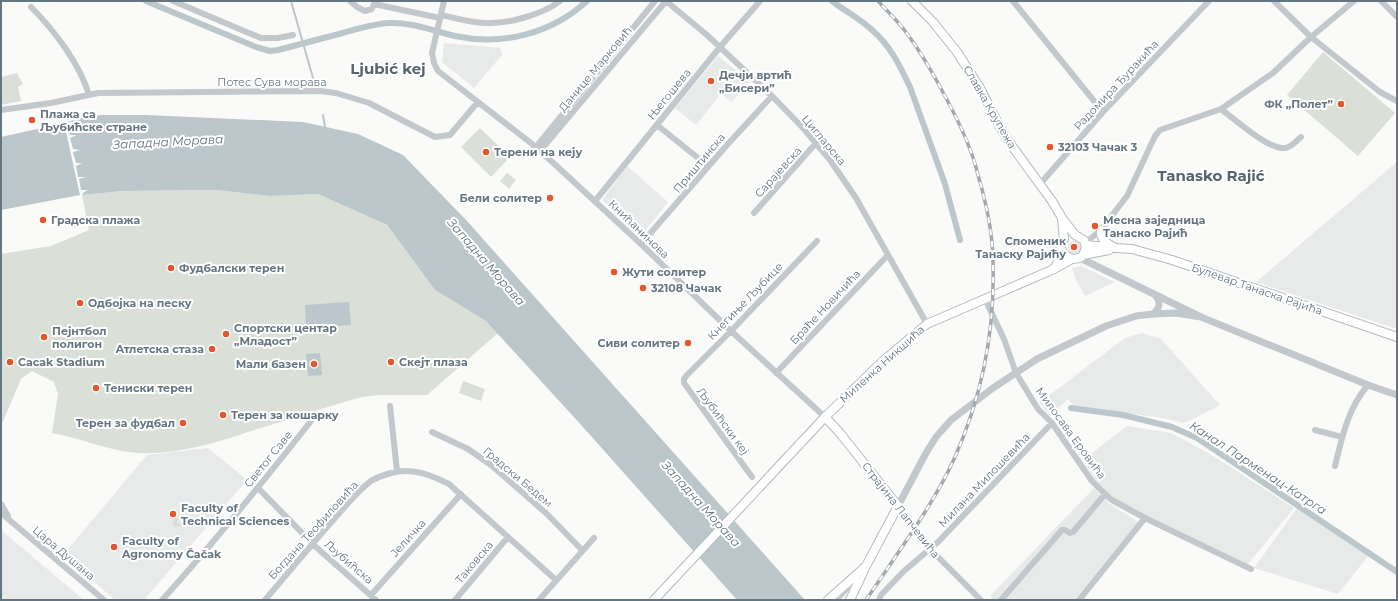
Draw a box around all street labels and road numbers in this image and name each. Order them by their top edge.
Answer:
street label: Данице Марковић [555,24,635,114]
street label: Радомира Ђуракића [1071,37,1161,133]
street label: Славка Крупежа [960,63,1020,151]
street label: Његошева [644,66,694,122]
street label: Потес Сува морава [217,75,327,89]
street label: Цигларска [799,112,849,168]
street label: Приштинска [670,130,728,196]
street label: Сарајевска [752,144,804,200]
street label: Книћанинова [606,197,672,261]
street label: Кнегиње Љубице [704,259,786,343]
street label: Булевар Танаска Рајића [1190,260,1324,318]
street label: Браће Новичића [787,267,863,347]
street label: Миленка Никшића [837,322,927,406]
street label: Милосава Еровића [1033,384,1109,482]
street label: Љубићски кеј [694,385,752,457]
street label: Светог Саве [241,428,295,490]
street label: Милана Милошевића [935,430,1033,530]
street label: Градски Бедем [480,444,556,510]
street label: Страјина Лапчевића [859,459,943,561]
street label: Богдана Теофиловића [265,478,361,582]
street label: Јеличка [387,516,429,560]
street label: Цара Душана [30,523,98,583]
street label: Љубићска [322,537,376,587]
street label: Таковска [452,538,496,586]

